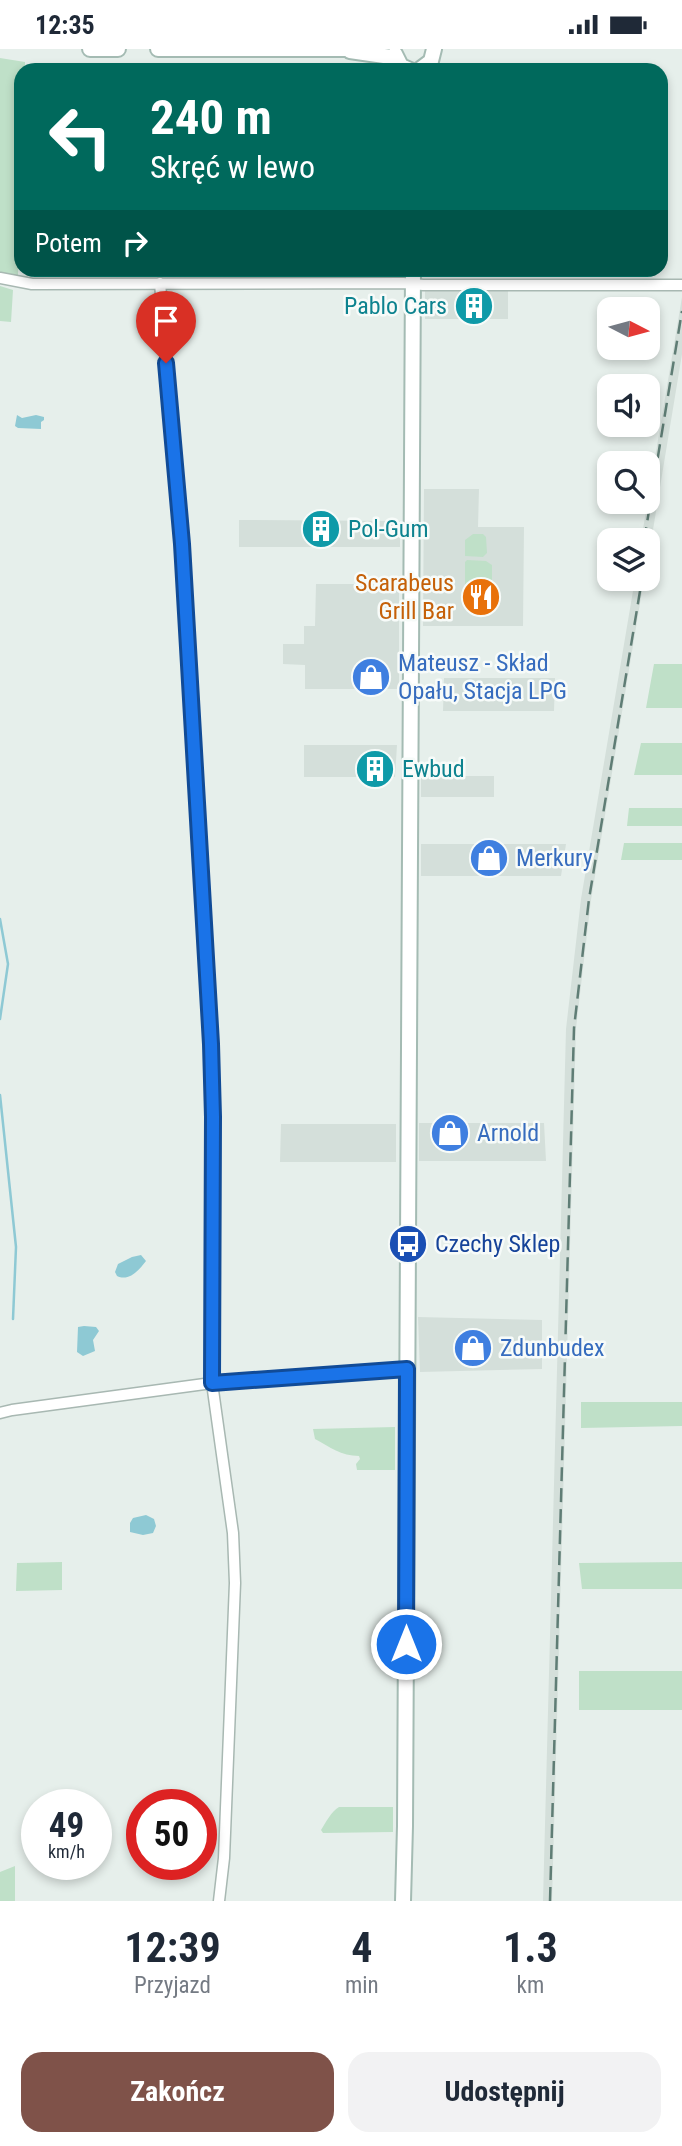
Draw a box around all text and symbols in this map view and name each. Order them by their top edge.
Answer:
text: 12:35 [35,10,95,40]
text: 240 m [150,89,272,146]
icon: left [35,91,126,182]
text: Skręć w lewo [150,148,315,186]
icon: right [116,224,154,262]
text: Potem [35,228,102,258]
building icon: Pablo Cars [453,285,495,327]
pin [136,291,196,363]
place label: Pablo Cars [344,292,447,320]
north arrow [597,297,660,361]
map controls [597,297,660,591]
icon: arrive [147,302,185,340]
button: sound [597,374,660,437]
button: search [597,451,660,514]
building icon: Pol-Gum [300,508,342,550]
place label: Pol-Gum [348,515,429,543]
button: layers [597,528,660,591]
place label: Scarabeus Grill Bar [355,569,454,625]
restaurant icon: Scarabeus Grill Bar [460,576,502,618]
place label: Mateusz - Skład Opału, Stacja LPG [398,649,567,705]
shop icon: Mateusz - Skład Opału, Stacja LPG [350,656,392,698]
building icon: Ewbud [354,748,396,790]
place label: Ewbud [402,755,465,783]
shop icon: Merkury [468,837,510,879]
place label: Merkury [516,844,593,872]
shop icon: Arnold [429,1112,471,1154]
place label: Arnold [477,1119,539,1147]
bus stop icon: Czechy Sklep [387,1223,429,1265]
place label: Czechy Sklep [435,1230,560,1258]
shop icon: Zdunbudex [452,1327,494,1369]
place label: Zdunbudex [500,1334,605,1362]
position arrow [369,1607,443,1681]
speed limit sign: 50 [126,1789,217,1880]
text: 49 [49,1805,84,1846]
text: km/h [48,1841,85,1862]
text: 12:39 [124,1923,221,1972]
text: 4 [351,1923,372,1972]
text: 1.3 [503,1923,558,1972]
text: Przyjazd [134,1972,211,1999]
text: min [345,1972,379,1999]
text: km [517,1972,544,1999]
button: Zakończ [21,2052,334,2132]
button: Udostępnij [348,2052,661,2132]

